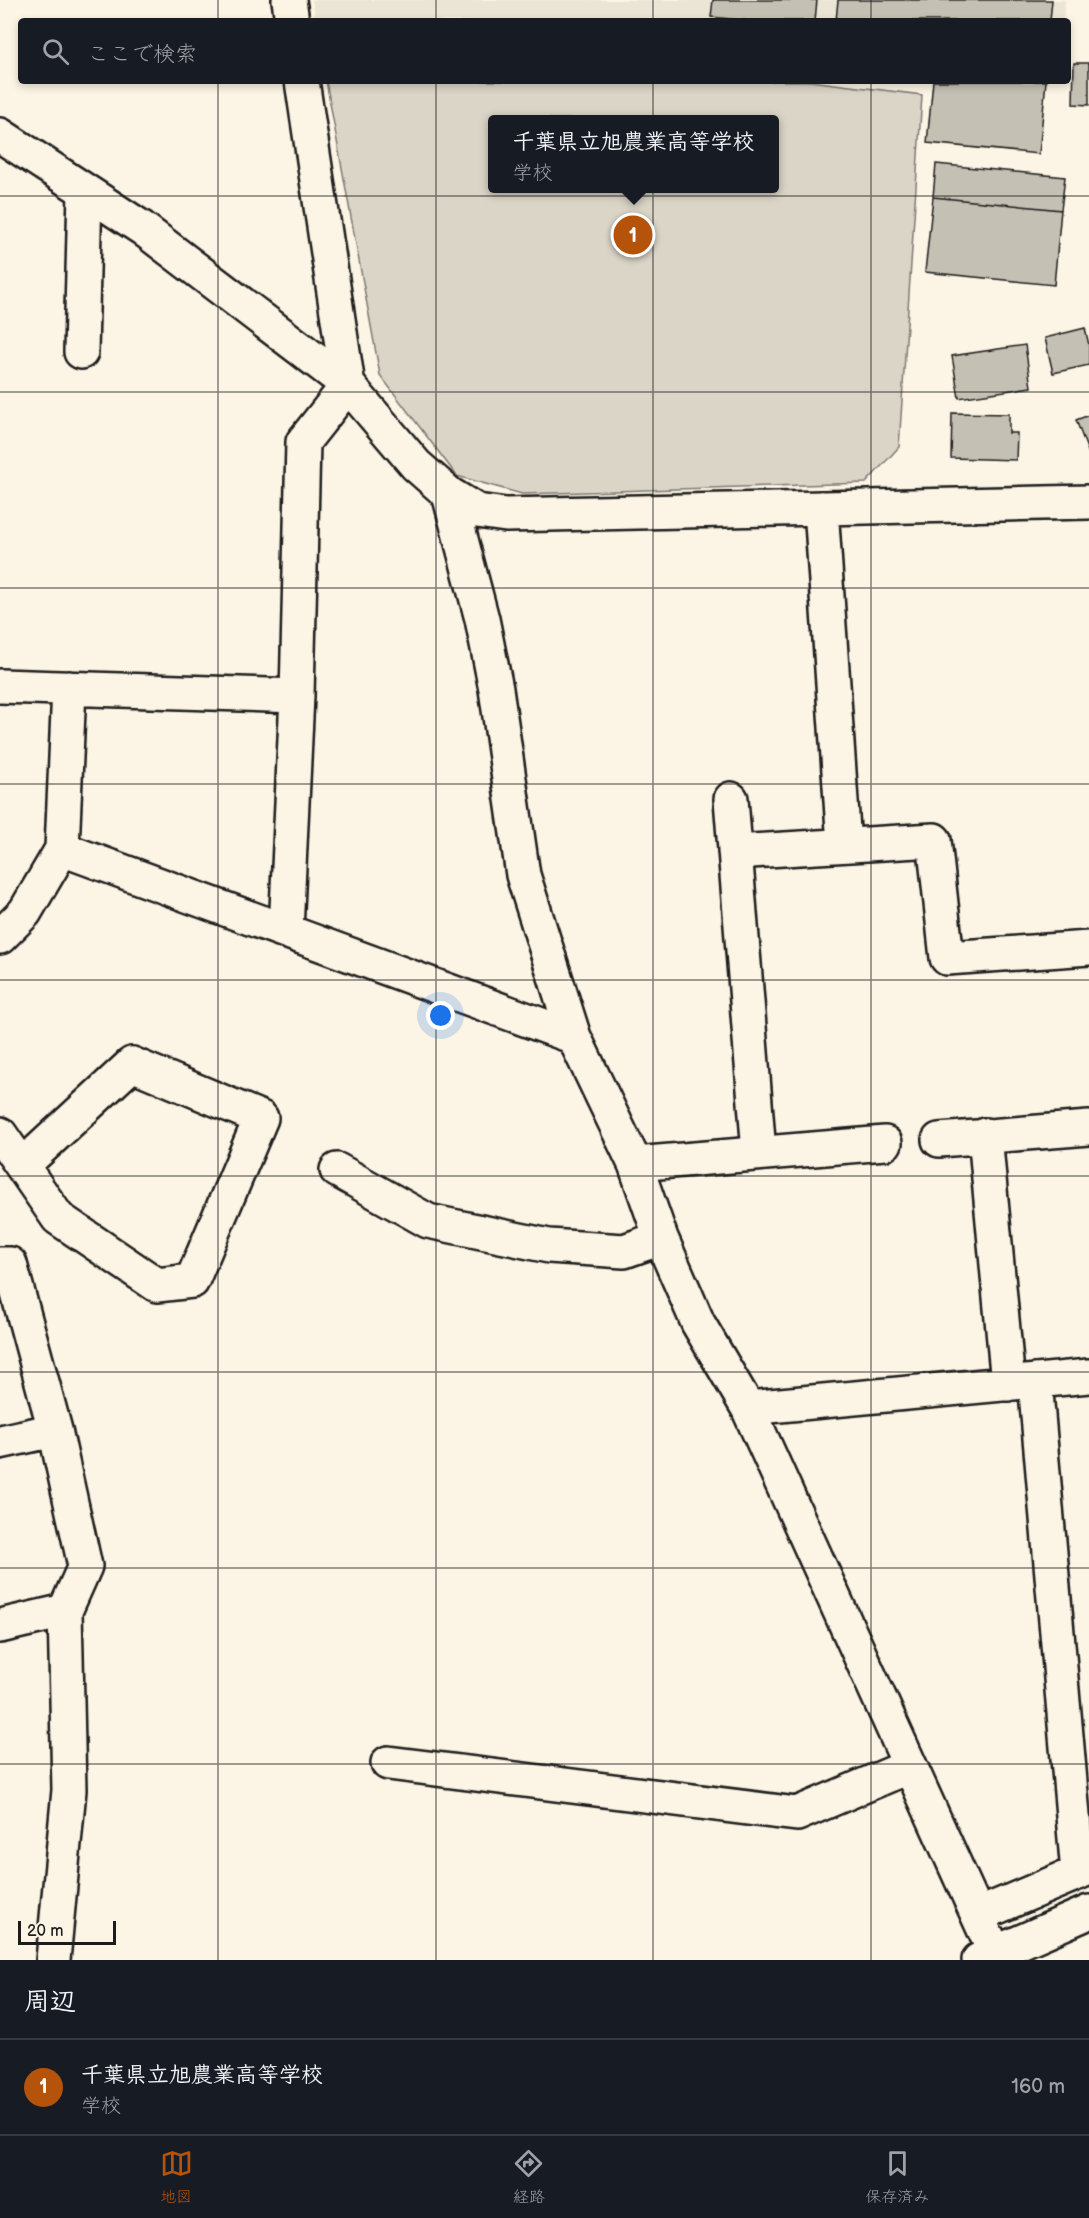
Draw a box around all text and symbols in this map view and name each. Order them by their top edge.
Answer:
search box [18,18,1071,84]
icon: search [39,35,72,68]
text: ここで検索 [87,41,197,68]
popup [488,115,779,193]
text: 千葉県立旭農業高等学校 [512,129,755,156]
text: 学校 [512,161,552,185]
pin: 1 [614,212,652,258]
your location [426,1001,455,1030]
scale bar [18,1918,116,1946]
text: 20 m [27,1922,63,1941]
text: 周辺 [24,1987,76,2018]
text: 千葉県立旭農業高等学校 [81,2062,323,2089]
text: 1 [39,2075,48,2099]
text: 160 m [1011,2075,1065,2099]
text: 学校 [81,2094,121,2118]
tab: 地図 [160,2147,193,2207]
tab: 経路 [512,2147,545,2207]
tab: 保存済み [865,2147,929,2207]

